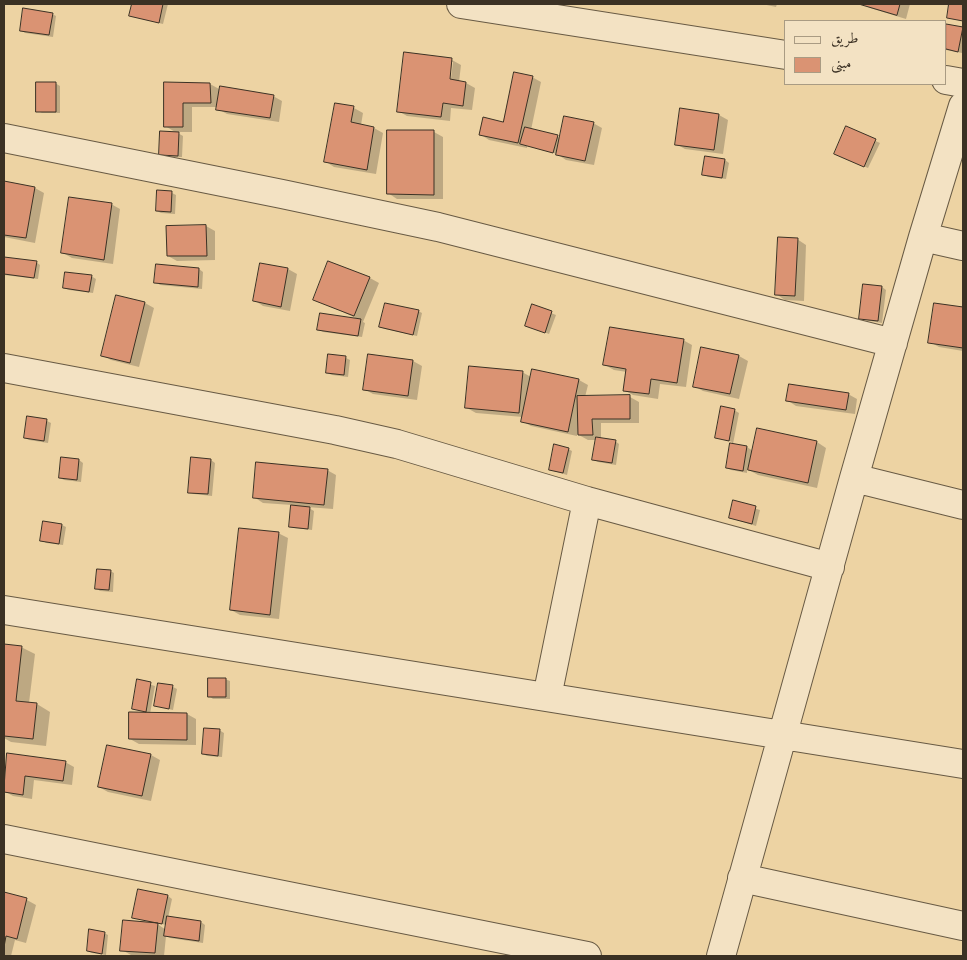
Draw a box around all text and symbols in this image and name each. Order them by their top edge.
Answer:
legend [784,20,947,85]
text: طريق [831,29,858,50]
text: مبنى [831,54,851,75]

